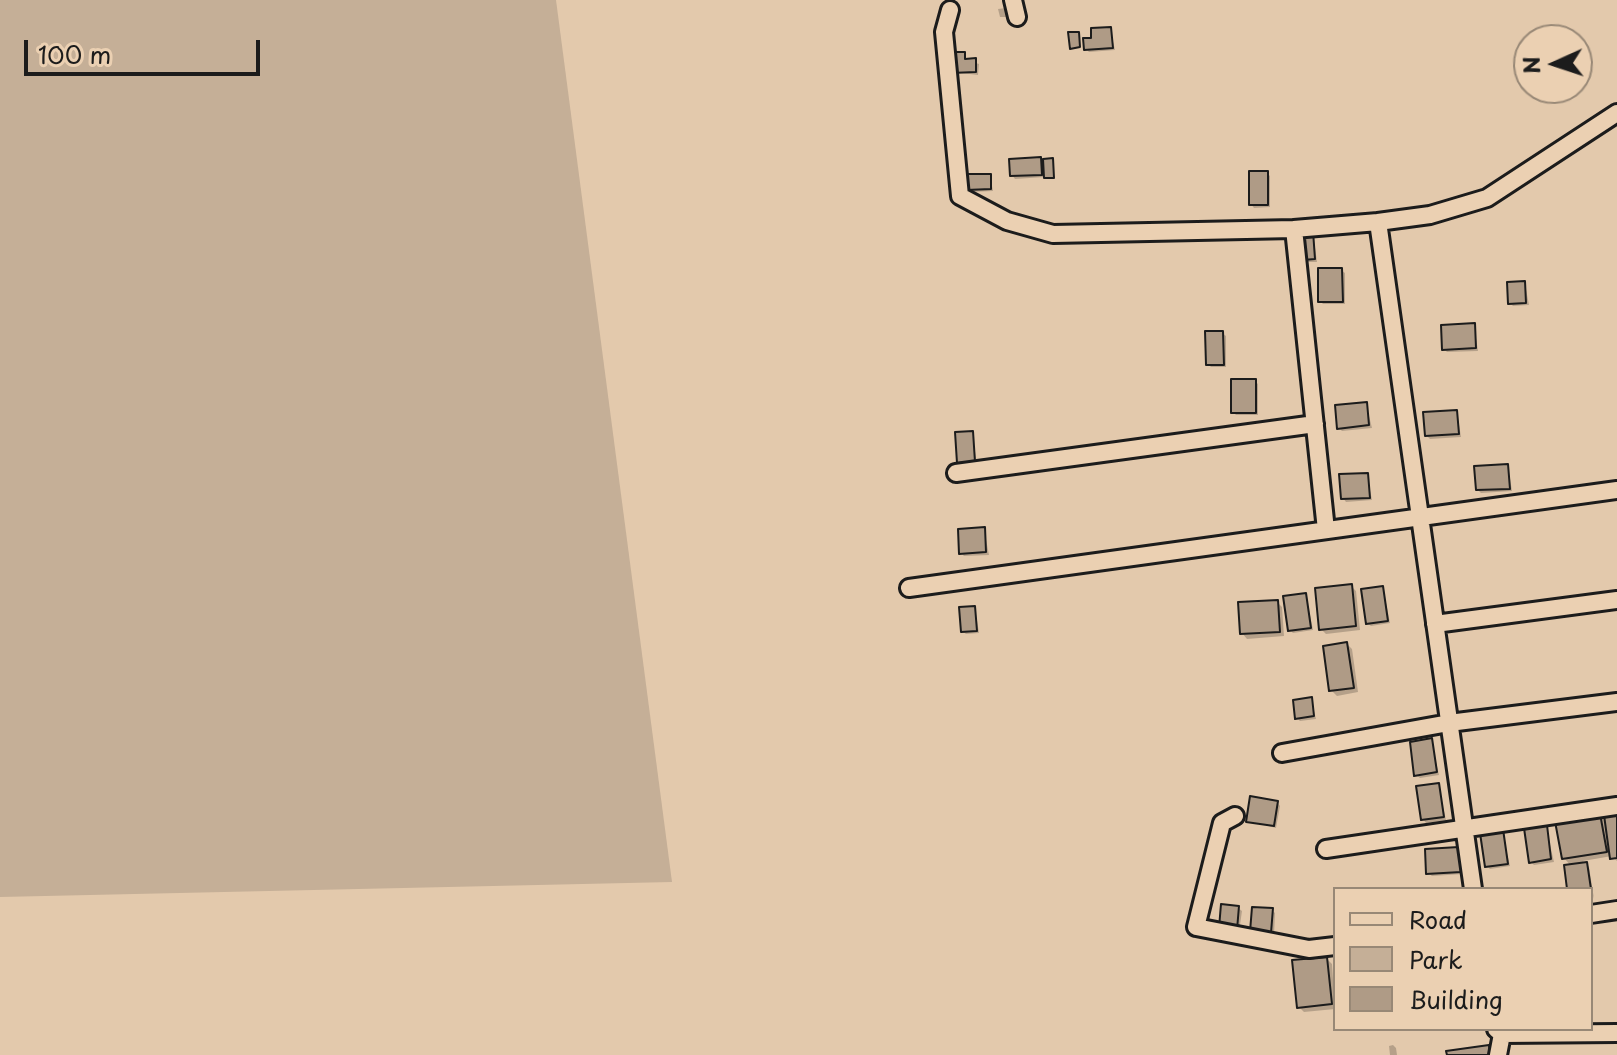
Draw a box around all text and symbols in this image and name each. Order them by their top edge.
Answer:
scale bar [28,24,264,74]
north arrow [1513,24,1593,104]
text: 100 m [38,36,111,72]
text: N [1514,56,1547,75]
legend [1333,887,1593,1031]
text: Road [1409,901,1467,937]
text: Park [1409,941,1463,977]
text: Building [1409,981,1503,1017]

